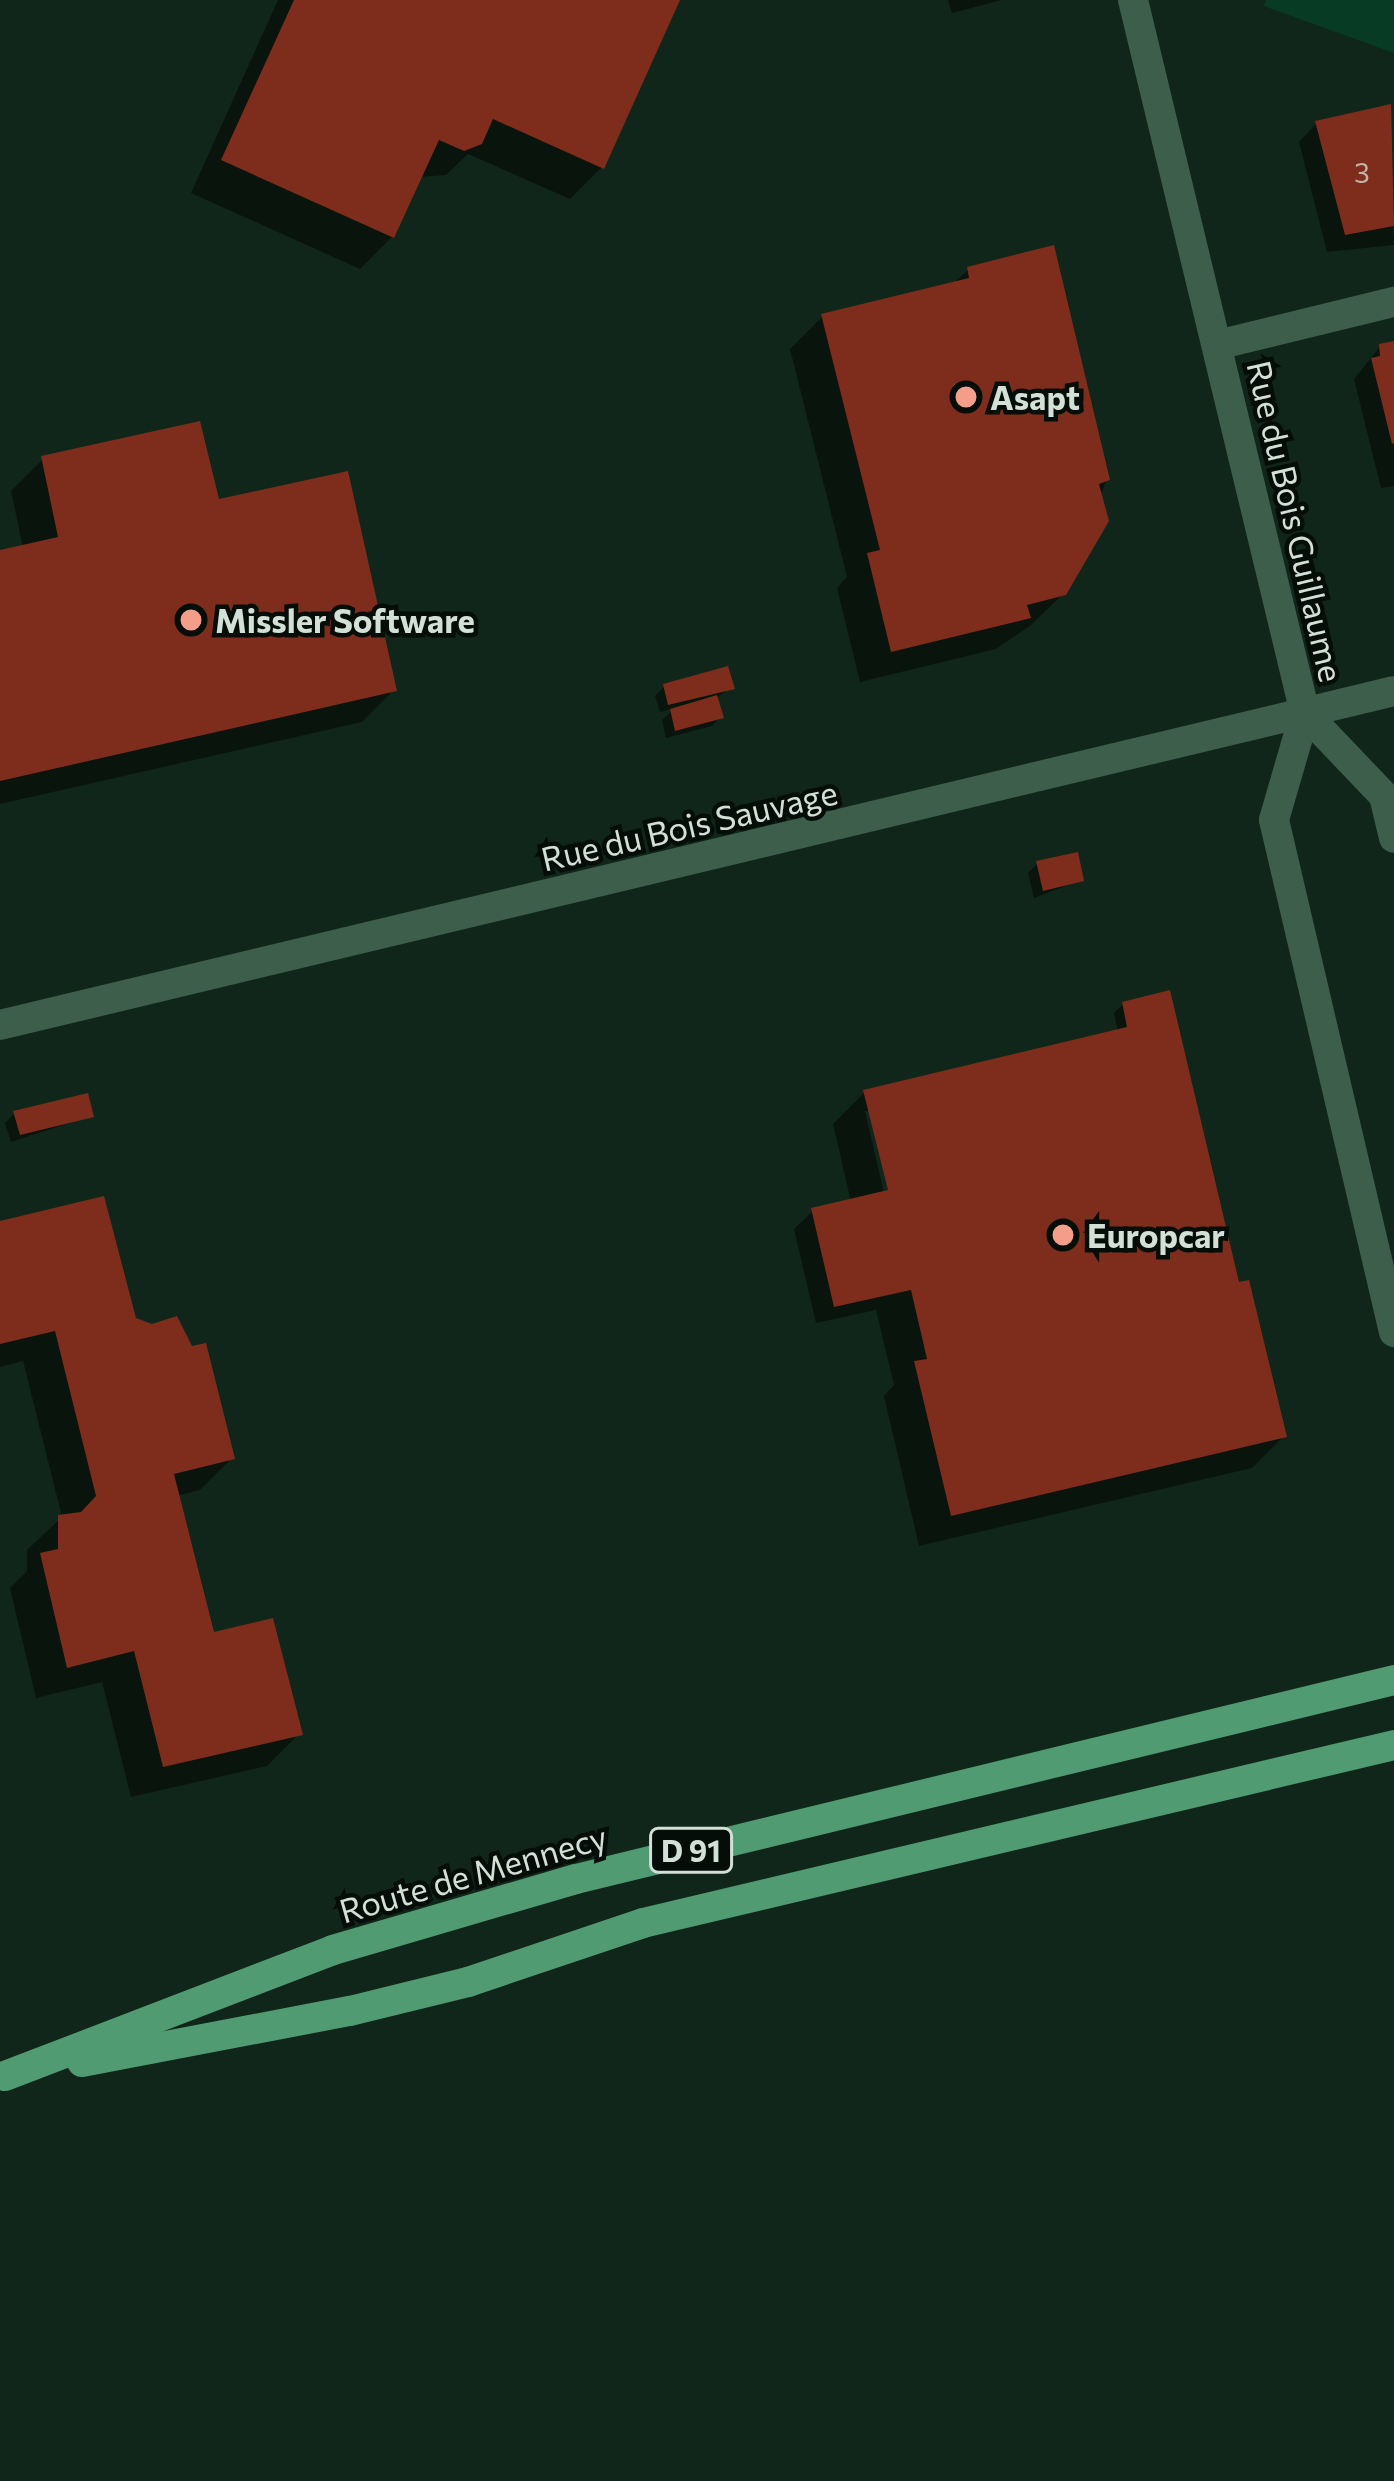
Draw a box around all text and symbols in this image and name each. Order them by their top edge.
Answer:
house number: 3 [1354,157,1370,189]
street label: Rue du Bois Guillaume [1240,357,1352,685]
place label: Asapt [990,377,1080,417]
marker: Asapt [953,384,979,410]
place label: Missler Software [215,600,475,640]
marker: Missler Software [178,607,204,633]
street label: Rue du Bois Sauvage [537,772,841,878]
place label: Europcar [1087,1215,1225,1255]
marker: Europcar [1050,1222,1076,1248]
street label: Route de Mennecy [335,1816,611,1930]
road number: D 91 [649,1826,733,1874]

